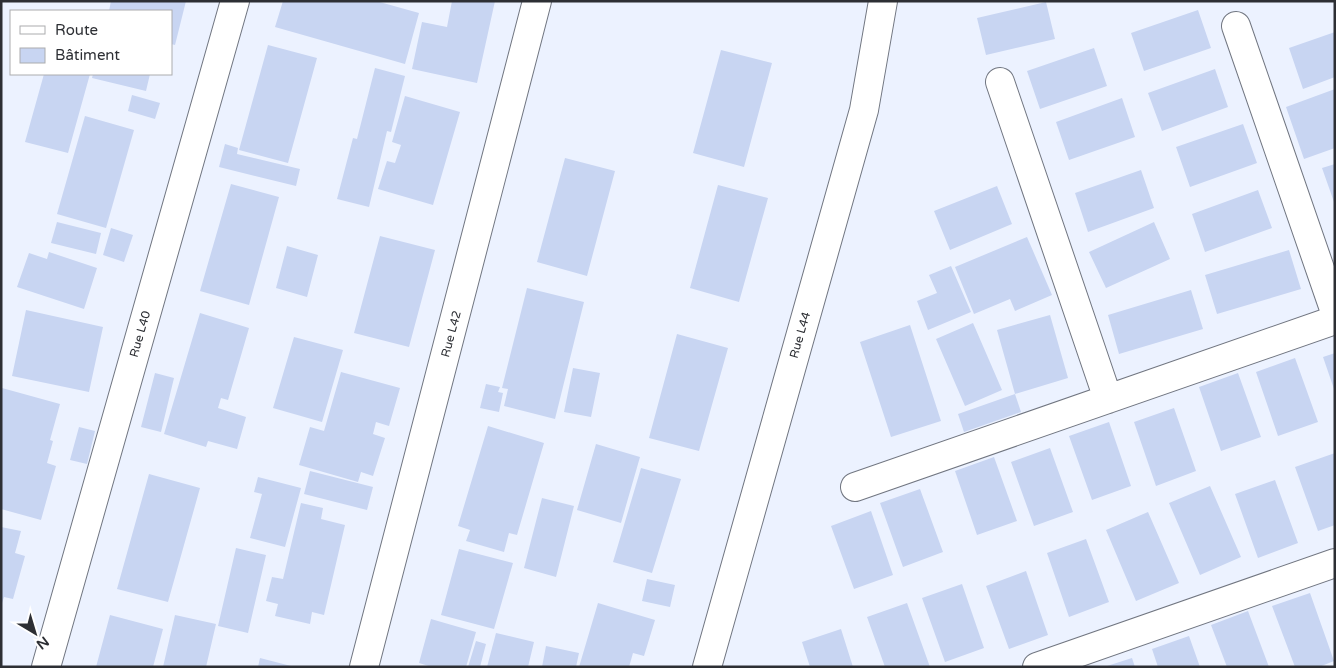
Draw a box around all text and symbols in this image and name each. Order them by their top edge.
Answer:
legend [10,10,172,75]
text: Route [55,21,98,39]
text: Bâtiment [55,46,120,64]
street label: Rue L40 [127,309,153,359]
street label: Rue L42 [438,309,464,359]
street label: Rue L44 [787,310,813,360]
north arrow [10,608,60,658]
text: N [33,633,52,653]

